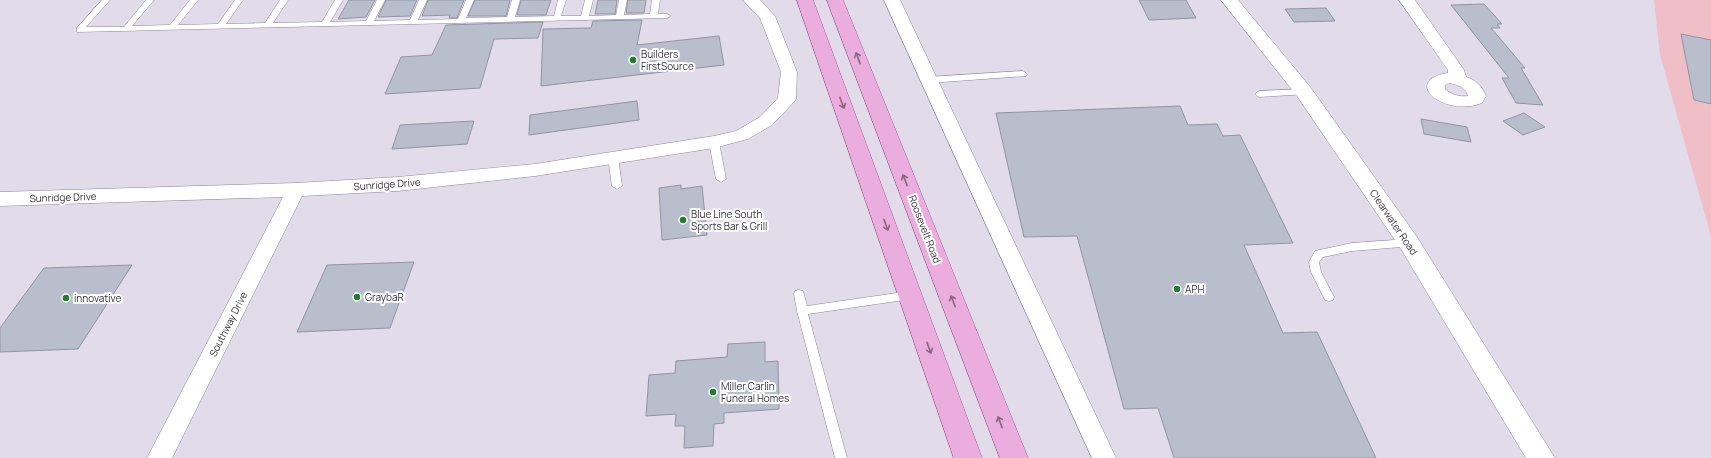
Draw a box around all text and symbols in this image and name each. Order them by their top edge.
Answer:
place label: Builders FirstSource [641,47,694,73]
one-way arrow [853,53,861,65]
marker: Builders FirstSource [628,55,638,65]
one-way arrow [839,96,846,109]
one-way arrow [901,174,909,186]
street label: Sunridge Drive [353,175,421,193]
street label: Clearwater Road [1367,186,1421,258]
street label: Sunridge Drive [29,189,97,205]
street label: Roosevelt Road [906,193,944,265]
place label: Blue Line South Sports Bar & Grill [691,207,767,233]
marker: Blue Line South Sports Bar & Grill [678,215,688,225]
one-way arrow [882,219,890,231]
place label: APH [1185,282,1204,296]
marker: APH [1172,284,1182,294]
street label: Southway Drive [206,289,250,359]
place label: GraybaR [365,290,404,304]
place label: innovative [74,291,121,305]
marker: GraybaR [352,292,362,302]
marker: innovative [61,293,71,303]
one-way arrow [948,295,956,307]
one-way arrow [926,341,933,354]
place label: Miller Carlin Funeral Homes [721,379,789,405]
marker: Miller Carlin Funeral Homes [708,387,718,397]
one-way arrow [996,416,1003,428]

